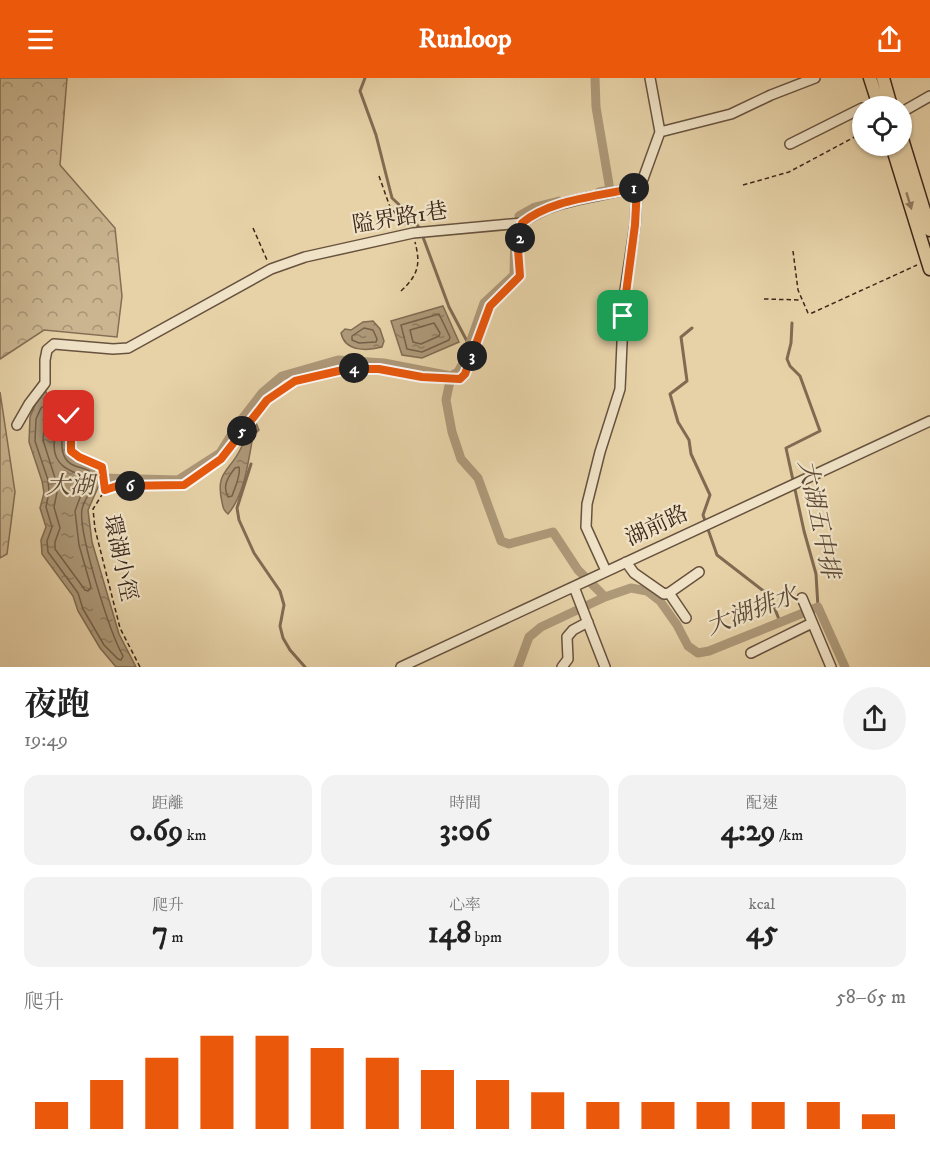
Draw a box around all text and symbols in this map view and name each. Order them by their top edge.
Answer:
text: Runloop [419,22,511,56]
icon: menu [24,23,57,56]
icon: share [873,23,906,56]
map controls [852,96,912,156]
button: locate [852,96,912,156]
pin: 1 [619,173,649,203]
text: 1 [631,178,637,198]
one-way arrow [905,192,914,210]
street label: 隘界路1巷 [350,197,450,239]
pin: 2 [505,223,535,253]
text: 2 [516,228,524,248]
pin [597,290,648,341]
icon: arrive [606,299,639,332]
pin: 3 [457,341,487,371]
text: 3 [469,346,475,366]
pin: 4 [339,353,369,383]
text: 4 [349,358,359,378]
pin [43,390,94,441]
icon: check [52,399,85,432]
pin: 5 [227,416,257,446]
text: 5 [238,421,246,441]
water label: 大湖五中排 [791,457,846,584]
water label: 大湖 [46,471,98,501]
pin: 6 [115,471,145,501]
text: 6 [126,476,134,496]
street label: 湖前路 [621,500,693,552]
street label: 環湖小徑 [98,512,142,604]
water label: 大湖排水 [702,579,804,642]
text: 夜跑 [24,685,90,726]
button: share [843,687,906,750]
text: 19:49 [24,728,68,753]
text: 距離 [152,793,184,813]
text: 時間 [449,793,481,813]
text: 配速 [746,793,778,813]
text: 0.69 [129,813,183,850]
text: 3:06 [440,813,490,850]
text: 4:29 [721,813,776,850]
text: km [183,825,207,845]
text: /km [776,825,803,845]
text: kcal [749,894,775,914]
text: 爬升 [152,895,184,915]
text: 心率 [449,895,481,915]
text: 45 [746,914,778,951]
text: 7 [152,915,168,952]
text: 148 [428,915,471,952]
text: m [168,927,184,947]
text: bpm [471,927,502,947]
text: 58–65 m [836,985,906,1010]
text: 爬升 [24,990,64,1015]

